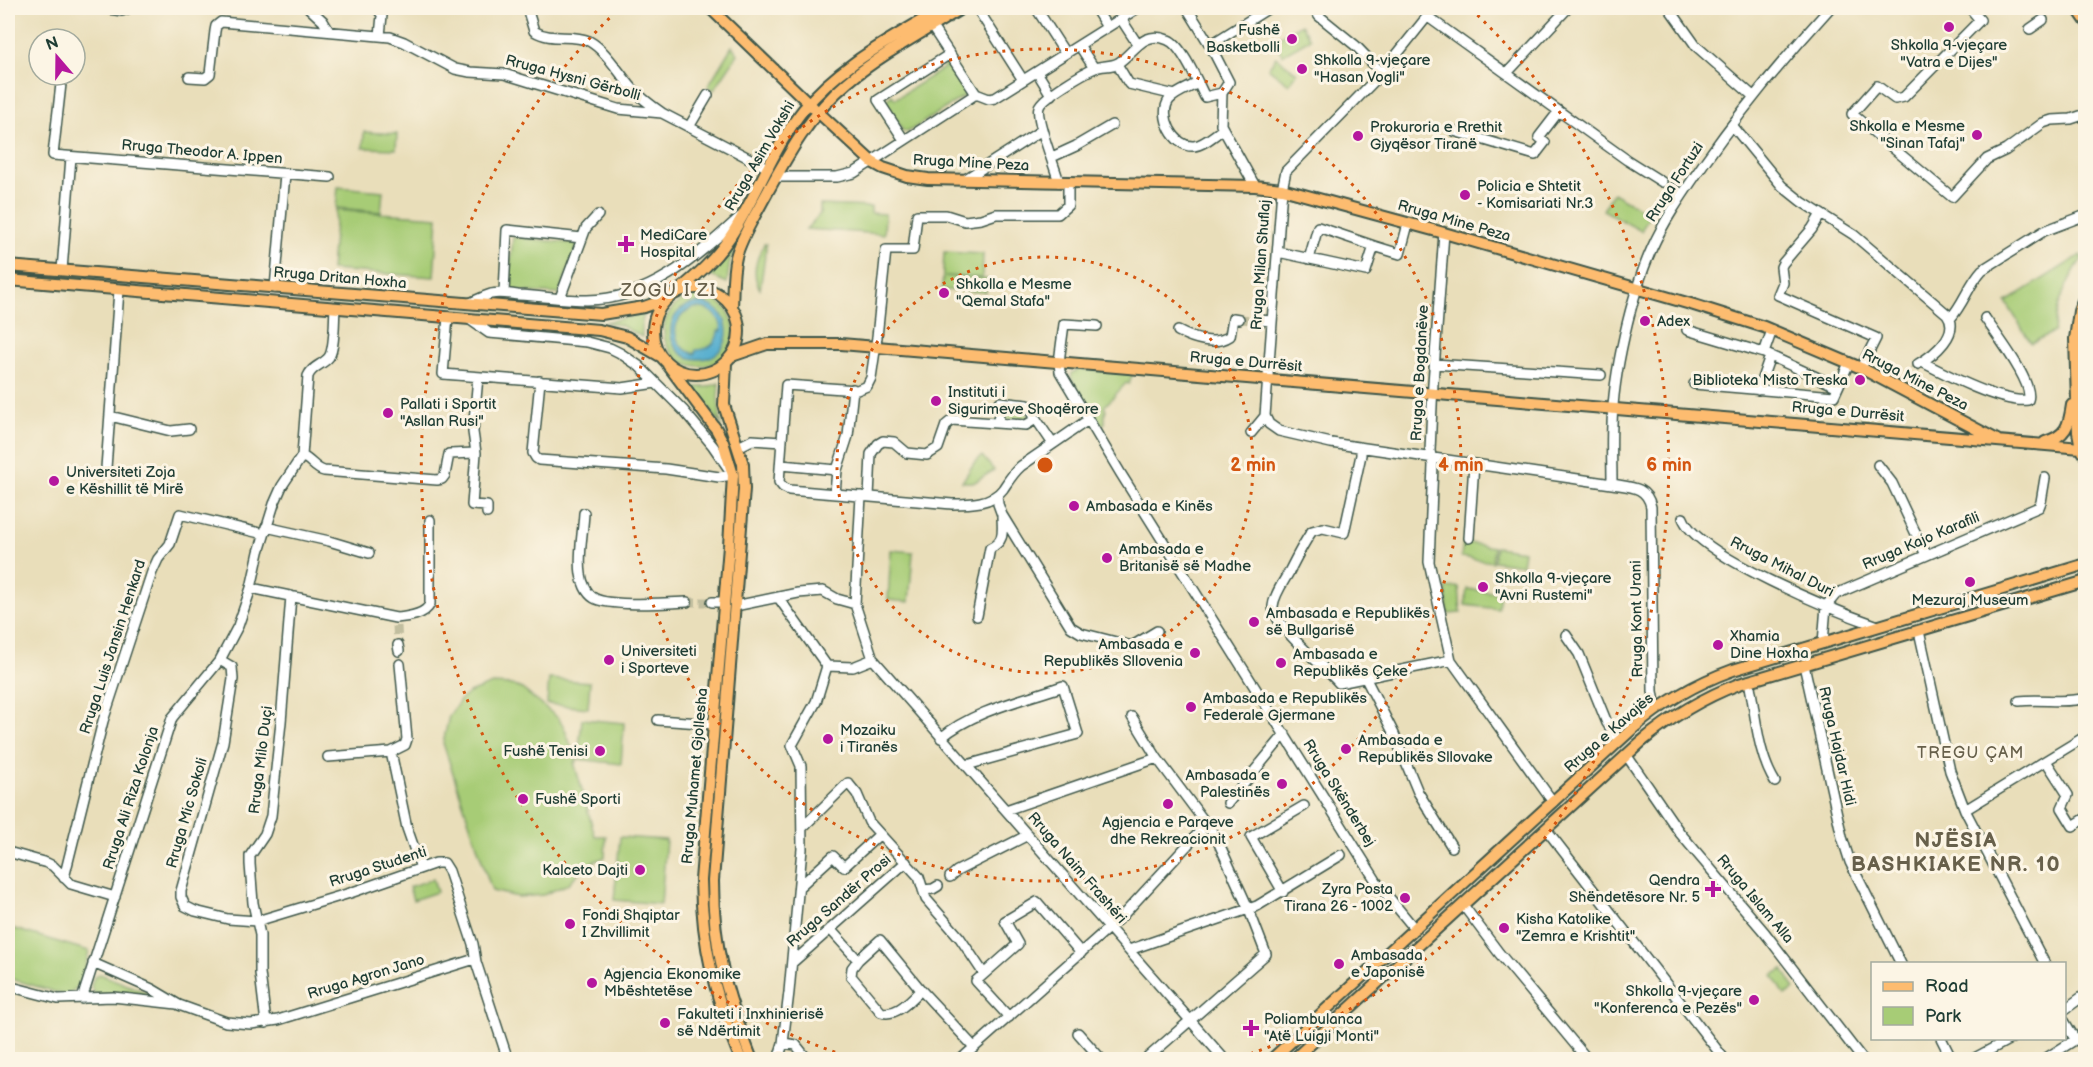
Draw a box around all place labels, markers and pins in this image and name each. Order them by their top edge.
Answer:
marker: Shkolla 9-vjeçare "Vatra e Dijes" [1942,20,1956,34]
place label: Fushë Basketbolli [1206,21,1280,57]
marker: Fushë Basketbolli [1285,32,1299,46]
place label: Shkolla 9-vjeçare "Vatra e Dijes" [1891,36,2007,72]
place label: Shkolla 9-vjeçare "Hasan Vogli" [1314,51,1431,87]
marker: Shkolla 9-vjeçare "Hasan Vogli" [1295,62,1309,76]
place label: Shkolla e Mesme "Sinan Tafaj" [1849,117,1965,153]
place label: Prokuroria e Rrethit Gjyqësor Tiranë [1370,118,1503,154]
marker: Shkolla e Mesme "Sinan Tafaj" [1970,128,1984,142]
marker: Prokuroria e Rrethit Gjyqësor Tiranë [1351,129,1365,143]
place label: Policia e Shtetit - Komisariati Nr.3 [1477,177,1593,213]
marker: Policia e Shtetit - Komisariati Nr.3 [1458,188,1472,202]
place label: MediCare Hospital [640,226,707,262]
marker: MediCare Hospital [617,235,635,253]
place label: Shkolla e Mesme "Qemal Stafa" [956,275,1072,311]
marker: Shkolla e Mesme "Qemal Stafa" [937,286,951,300]
place label: Adex [1657,312,1690,331]
marker: Adex [1638,314,1652,328]
place label: Biblioteka Misto Treska [1692,371,1848,390]
marker: Biblioteka Misto Treska [1853,373,1867,387]
place label: Instituti i Sigurimeve Shoqërore [948,383,1099,419]
marker: Instituti i Sigurimeve Shoqërore [929,394,943,408]
place label: Pallati i Sportit "Asllan Rusi" [400,395,497,431]
marker: Pallati i Sportit "Asllan Rusi" [381,406,395,420]
centre of rings [1035,455,1055,475]
place label: Universiteti Zoja e Këshillit të Mirë [66,463,183,499]
marker: Universiteti Zoja e Këshillit të Mirë [47,474,61,488]
place label: Ambasada e Kinës [1086,497,1213,516]
marker: Ambasada e Kinës [1067,499,1081,513]
place label: Ambasada e Britanisë së Madhe [1119,540,1251,576]
marker: Ambasada e Britanisë së Madhe [1100,551,1114,565]
place label: Shkolla 9-vjeçare "Avni Rustemi" [1495,569,1612,605]
marker: Mezuraj Museum [1963,575,1977,589]
marker: Shkolla 9-vjeçare "Avni Rustemi" [1476,580,1490,594]
place label: Mezuraj Museum [1912,591,2028,610]
place label: Ambasada e Republikës së Bullgarisë [1266,604,1431,640]
marker: Ambasada e Republikës së Bullgarisë [1247,615,1261,629]
place label: Xhamia Dine Hoxha [1729,627,1809,663]
place label: Ambasada e Republikës Sllovenia [1043,635,1183,671]
marker: Xhamia Dine Hoxha [1711,638,1725,652]
place label: Universiteti i Sporteve [621,642,697,678]
place label: Ambasada e Republikës Çeke [1293,645,1408,681]
marker: Ambasada e Republikës Sllovenia [1188,646,1202,660]
marker: Universiteti i Sporteve [602,653,616,667]
marker: Ambasada e Republikës Çeke [1274,656,1288,670]
place label: Ambasada e Republikës Federale Gjermane [1203,689,1368,725]
marker: Ambasada e Republikës Federale Gjermane [1184,700,1198,714]
place label: Mozaiku i Tiranës [840,721,898,757]
place label: Ambasada e Republikës Sllovake [1358,731,1493,767]
marker: Mozaiku i Tiranës [821,732,835,746]
place label: Fushë Tenisi [503,742,588,761]
marker: Ambasada e Republikës Sllovake [1339,742,1353,756]
marker: Fushë Tenisi [593,744,607,758]
place label: Ambasada e Palestinës [1185,766,1271,802]
marker: Ambasada e Palestinës [1275,777,1289,791]
place label: Fushë Sporti [535,790,621,809]
marker: Fushë Sporti [516,792,530,806]
marker: Agjencia e Parqeve dhe Rekreacionit [1161,797,1175,811]
place label: Agjencia e Parqeve dhe Rekreacionit [1102,813,1234,849]
place label: Kalceto Dajti [542,861,628,880]
marker: Kalceto Dajti [633,863,647,877]
place label: Qendra Shëndetësore Nr. 5 [1569,871,1700,907]
place label: Zyra Posta Tirana 26 - 1002 [1284,880,1393,916]
marker: Qendra Shëndetësore Nr. 5 [1704,880,1722,898]
marker: Zyra Posta Tirana 26 - 1002 [1398,891,1412,905]
place label: Fondi Shqiptar I Zhvillimit [582,906,680,942]
place label: Kisha Katolike "Zemra e Krishtit" [1516,910,1635,946]
marker: Fondi Shqiptar I Zhvillimit [563,917,577,931]
marker: Kisha Katolike "Zemra e Krishtit" [1497,921,1511,935]
place label: Ambasada e Japonisë [1351,946,1425,982]
marker: Ambasada e Japonisë [1332,957,1346,971]
place label: Agjencia Ekonomike Mbështetëse [604,965,741,1001]
marker: Agjencia Ekonomike Mbështetëse [585,976,599,990]
place label: Shkolla 9-vjeçare "Konferenca e Pezës" [1594,982,1742,1018]
marker: Shkolla 9-vjeçare "Konferenca e Pezës" [1747,993,1761,1007]
place label: Fakulteti i Inxhinierisë së Ndërtimit [677,1005,824,1041]
place label: Poliambulanca "Atë Luigji Monti" [1264,1010,1379,1046]
marker: Fakulteti i Inxhinierisë së Ndërtimit [658,1016,672,1030]
marker: Poliambulanca "Atë Luigji Monti" [1242,1019,1260,1037]

